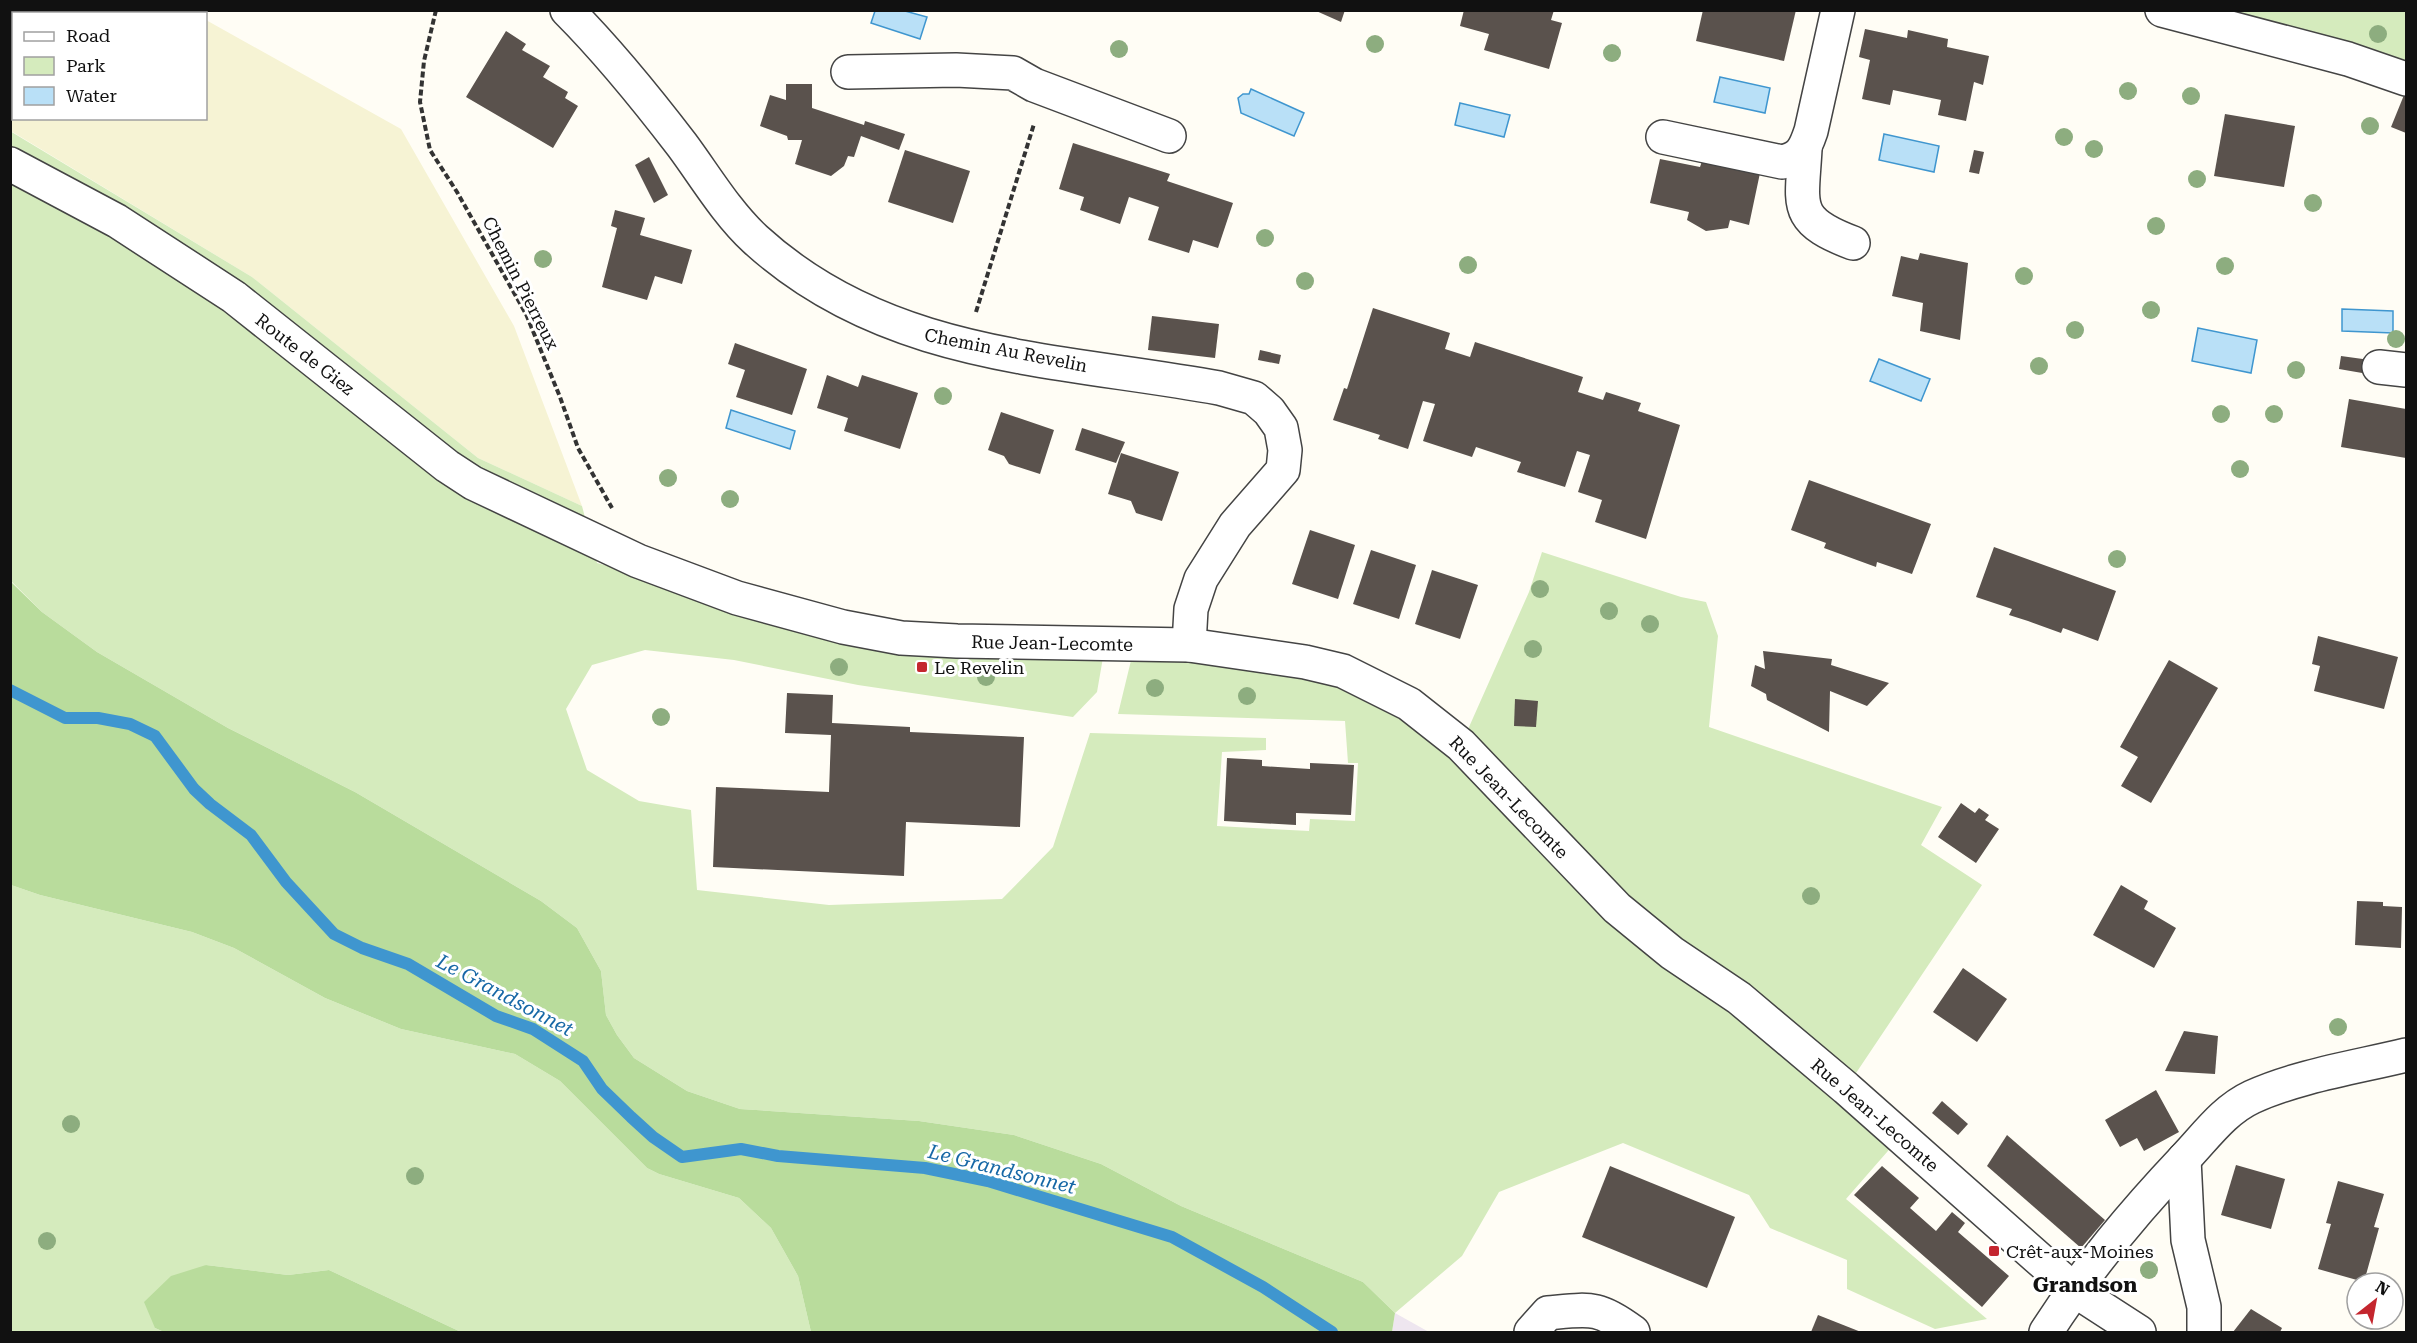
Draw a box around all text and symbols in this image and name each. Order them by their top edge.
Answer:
legend [12,12,207,120]
text: Road [66,25,111,46]
text: Park [66,55,106,76]
text: Water [66,85,117,106]
street label: Chemin Pierreux [478,213,564,354]
street label: Route de Giez [251,309,359,399]
street label: Chemin Au Revelin [923,324,1090,376]
street label: Rue Jean-Lecomte [971,631,1133,655]
place label: Le Revelin [934,657,1025,678]
marker: Le Revelin [915,660,929,674]
street label: Rue Jean-Lecomte [1445,731,1573,863]
water label: Le Grandsonnet [432,948,578,1041]
street label: Rue Jean-Lecomte [1807,1054,1943,1176]
water label: Le Grandsonnet [925,1139,1079,1199]
place label: Crêt-aux-Moines [2006,1241,2153,1262]
marker: Crêt-aux-Moines [1987,1244,2001,1258]
north arrow [2345,1271,2405,1331]
district label: Grandson [2033,1273,2137,1297]
text: N [2372,1277,2393,1300]

